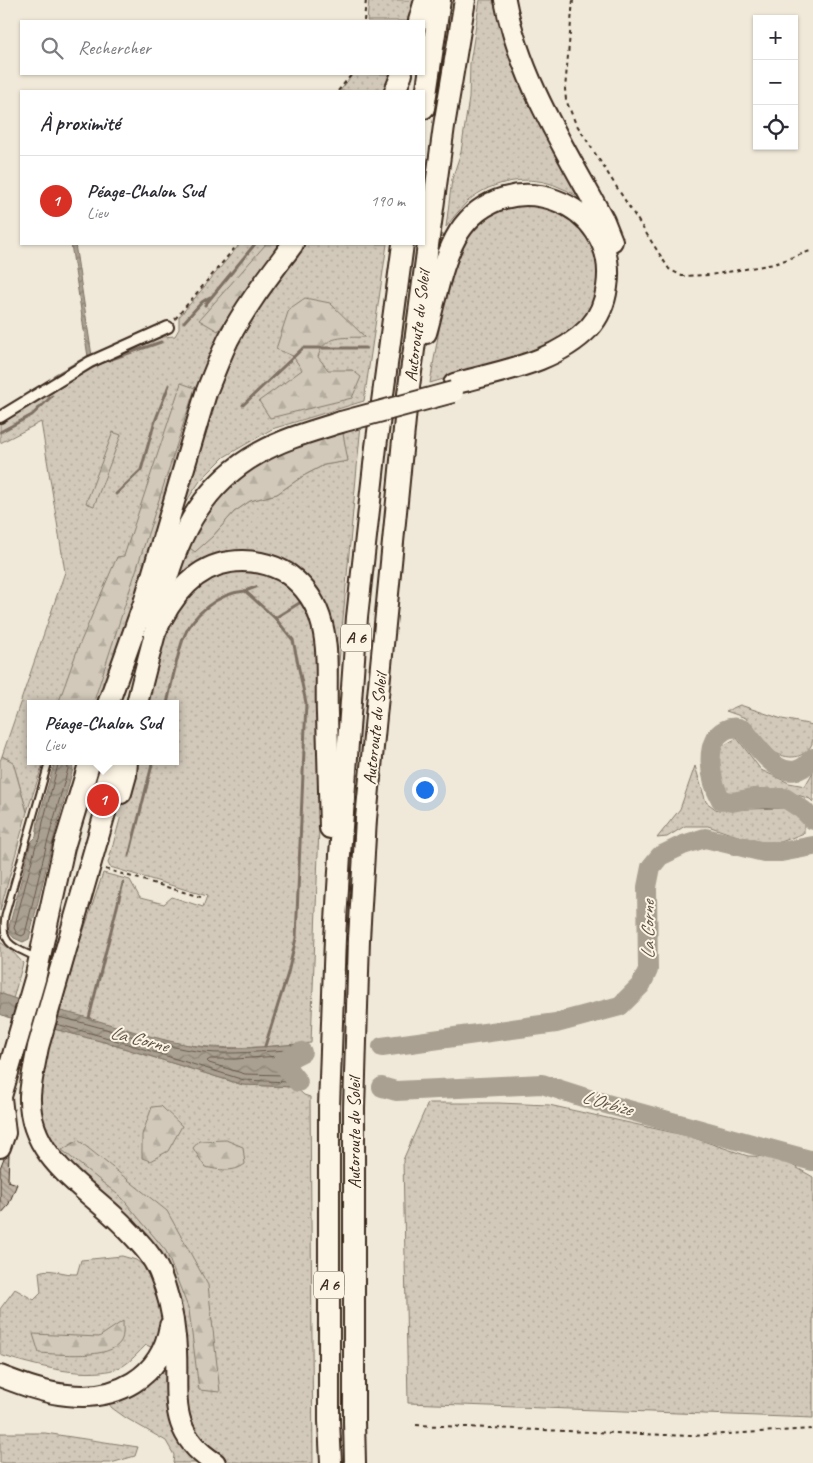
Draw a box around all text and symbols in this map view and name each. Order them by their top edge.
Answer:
map controls [753,15,798,150]
button: + [753,15,798,60]
search box [20,20,425,75]
icon: search [38,34,66,62]
text: Rechercher [78,36,151,60]
button: − [753,60,798,105]
button: locate [753,105,798,150]
text: À proximité [40,110,120,136]
text: Péage-Chalon Sud [87,179,204,203]
text: 1 [52,191,60,211]
text: 190 m [371,191,405,211]
text: Lieu [87,203,108,223]
street label: Autoroute du Soleil [399,266,435,383]
road number: A 6 [341,624,371,651]
street label: Autoroute du Soleil [358,669,392,786]
popup [27,700,179,765]
text: Péage-Chalon Sud [44,711,162,735]
text: Lieu [44,735,66,755]
your location [412,777,438,803]
pin: 1 [87,781,119,819]
water label: La Corne [636,898,660,959]
water label: La Corne [108,1020,173,1058]
street label: Autoroute du Soleil [343,1074,365,1189]
water label: L'Orbize [579,1084,637,1122]
road number: A 6 [314,1272,344,1298]

